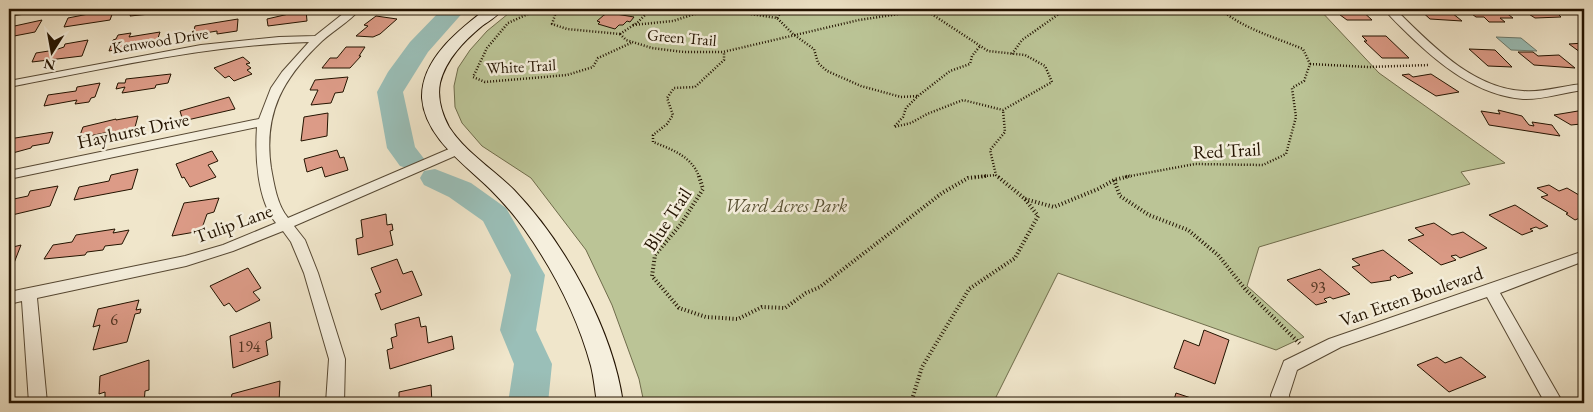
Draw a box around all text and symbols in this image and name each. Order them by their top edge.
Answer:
street label: Kenwood Drive [111,23,210,58]
street label: Green Trail [646,24,718,51]
north arrow [28,28,78,78]
street label: White Trail [486,54,557,79]
text: N [42,55,57,75]
street label: Hayhurst Drive [75,106,191,155]
street label: Red Trail [1192,136,1262,165]
street label: Blue Trail [638,182,697,256]
park label: Ward Acres Park [725,193,848,218]
street label: Tulip Lane [190,198,276,249]
street label: Van Etten Boulevard [1336,260,1486,333]
house number: 93 [1310,277,1326,298]
house number: 6 [110,309,118,330]
house number: 194 [237,336,261,357]

